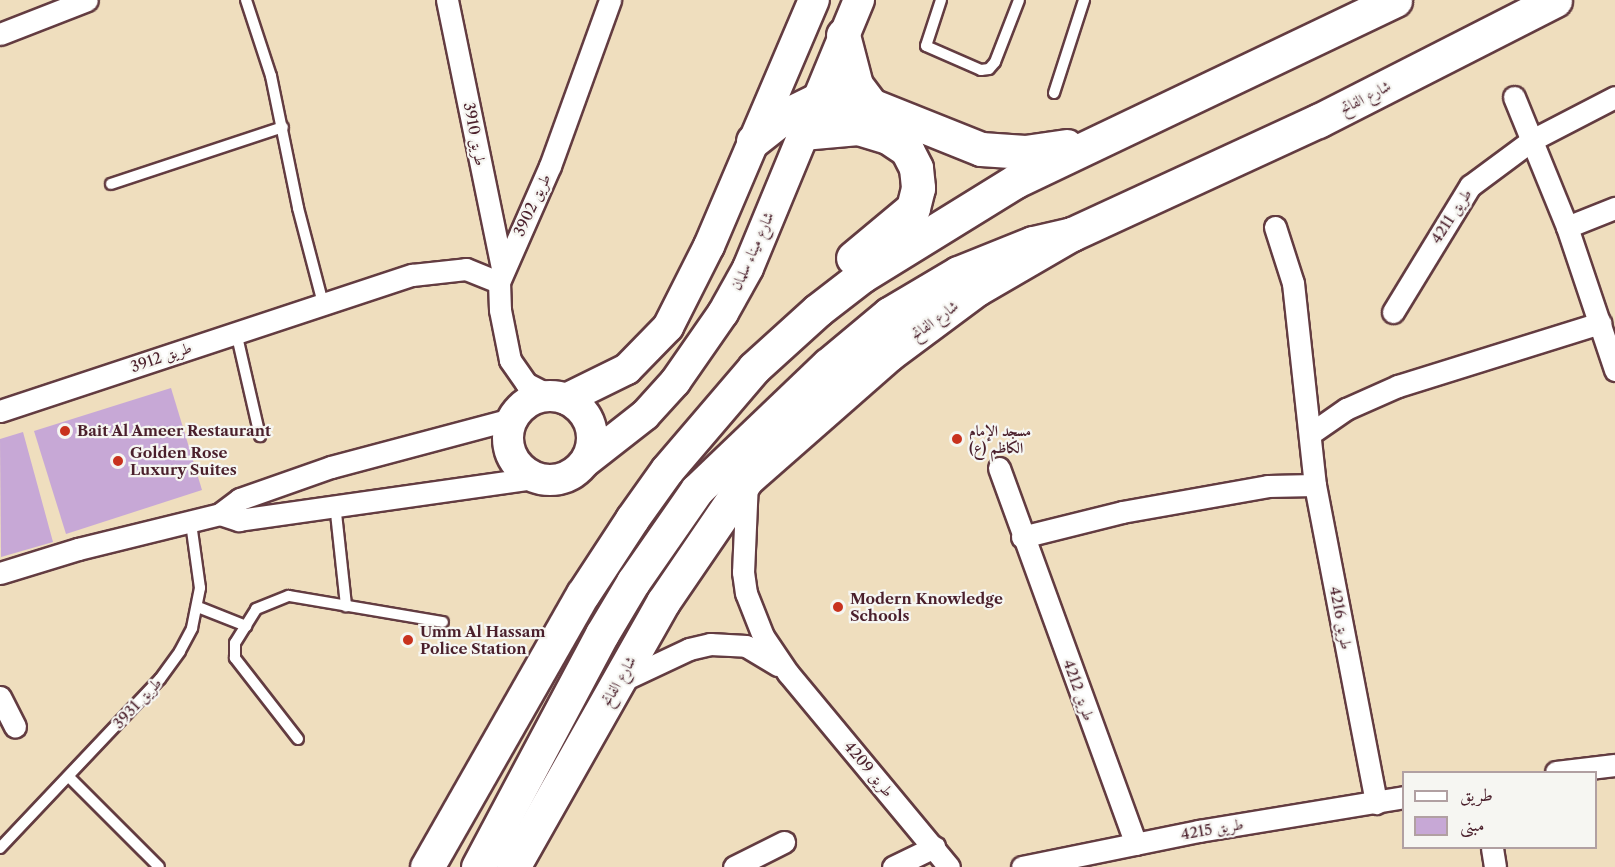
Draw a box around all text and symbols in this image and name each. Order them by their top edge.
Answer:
street label: شارع الفاتح [1337,77,1393,117]
street label: طريق 3910 [460,101,490,167]
street label: طريق 3902 [510,171,554,239]
street label: طريق 4211 [1427,185,1475,247]
street label: شارع ميناء سلمان [727,209,777,293]
street label: شارع الفاتح [907,297,961,343]
street label: طريق 3912 [128,338,194,376]
place label: مسجد الإمام الكاظم (ع) [969,421,1031,456]
place label: Bait Al Ameer Restaurant [77,422,272,440]
marker: Bait Al Ameer Restaurant [58,424,72,438]
marker: مسجد الإمام الكاظم (ع) [950,432,964,446]
place label: Golden Rose Luxury Suites [130,443,237,478]
marker: Golden Rose Luxury Suites [111,454,125,468]
street label: طريق 4216 [1326,585,1356,651]
place label: Modern Knowledge Schools [850,589,1003,624]
marker: Modern Knowledge Schools [831,600,845,614]
place label: Umm Al Hassam Police Station [420,622,546,657]
marker: Umm Al Hassam Police Station [401,633,415,647]
street label: شارع الفاتح [597,653,639,709]
street label: طريق 4212 [1060,657,1098,723]
street label: طريق 3931 [109,674,165,732]
street label: طريق 4209 [841,738,897,800]
legend [1402,771,1597,849]
text: طريق [1460,784,1493,806]
text: مبنى [1460,814,1485,836]
street label: طريق 4215 [1179,815,1245,843]

